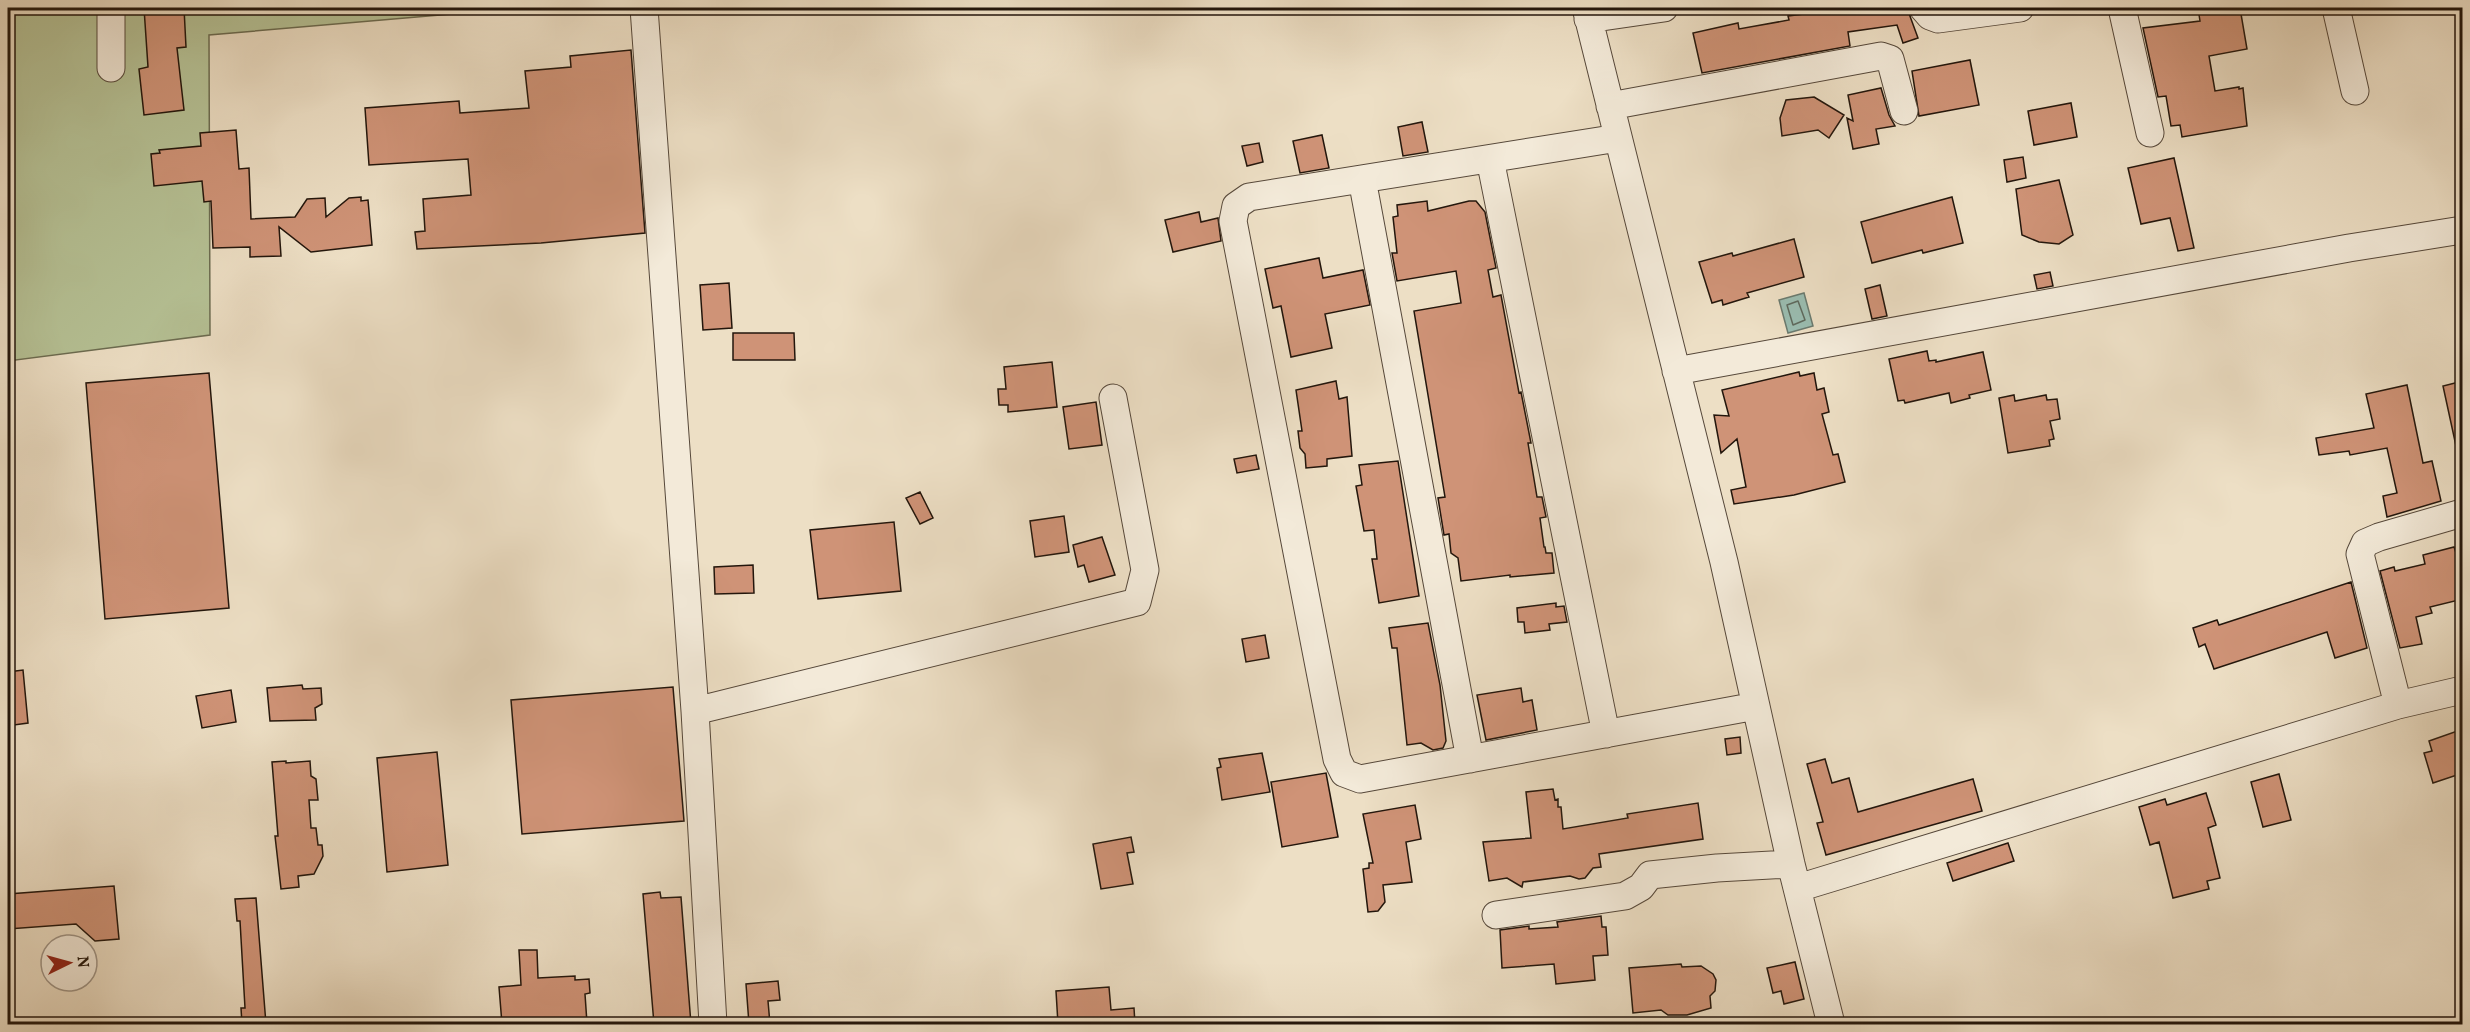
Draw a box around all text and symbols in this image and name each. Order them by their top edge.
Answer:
north arrow [39,933,99,993]
text: N [70,955,93,969]

